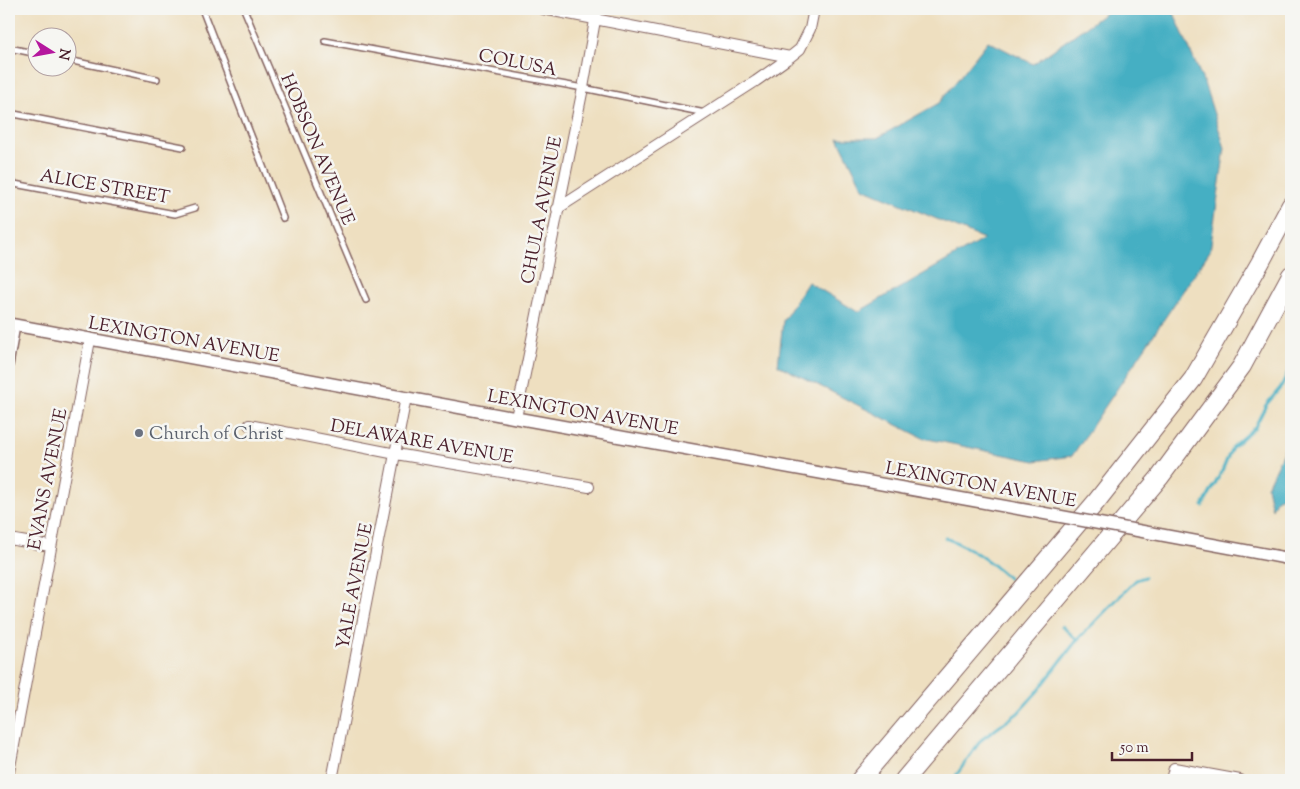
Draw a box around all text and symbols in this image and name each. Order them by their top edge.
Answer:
north arrow [28,28,78,78]
street label: COLUSA [476,44,560,84]
text: N [52,47,74,61]
street label: HOBSON AVENUE [272,70,360,230]
street label: CHULA AVENUE [516,134,570,287]
street label: ALICE STREET [38,164,172,212]
street label: LEXINGTON AVENUE [86,311,281,371]
street label: LEXINGTON AVENUE [485,384,680,444]
street label: EVANS AVENUE [22,406,75,552]
street label: DELAWARE AVENUE [328,414,515,472]
place label: Church of Christ [149,422,283,448]
marker: Church of Christ [133,427,145,439]
street label: LEXINGTON AVENUE [883,456,1078,516]
street label: YALE AVENUE [331,521,381,652]
scale bar [1112,729,1192,761]
text: 50 m [1119,738,1149,759]

